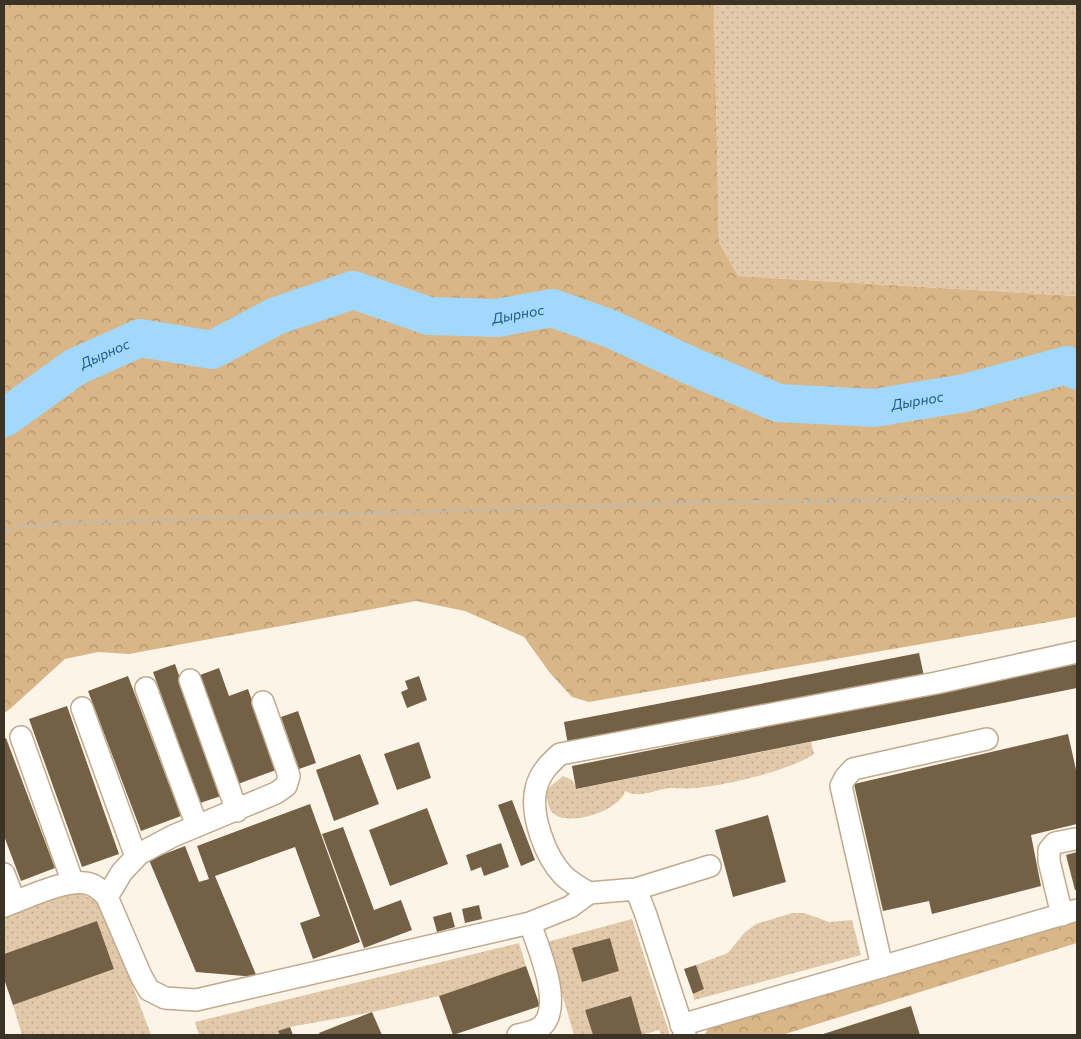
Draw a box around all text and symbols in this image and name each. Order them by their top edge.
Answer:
water label: Дырнос [489,301,545,327]
water label: Дырнос [75,335,132,373]
water label: Дырнос [888,388,945,413]

